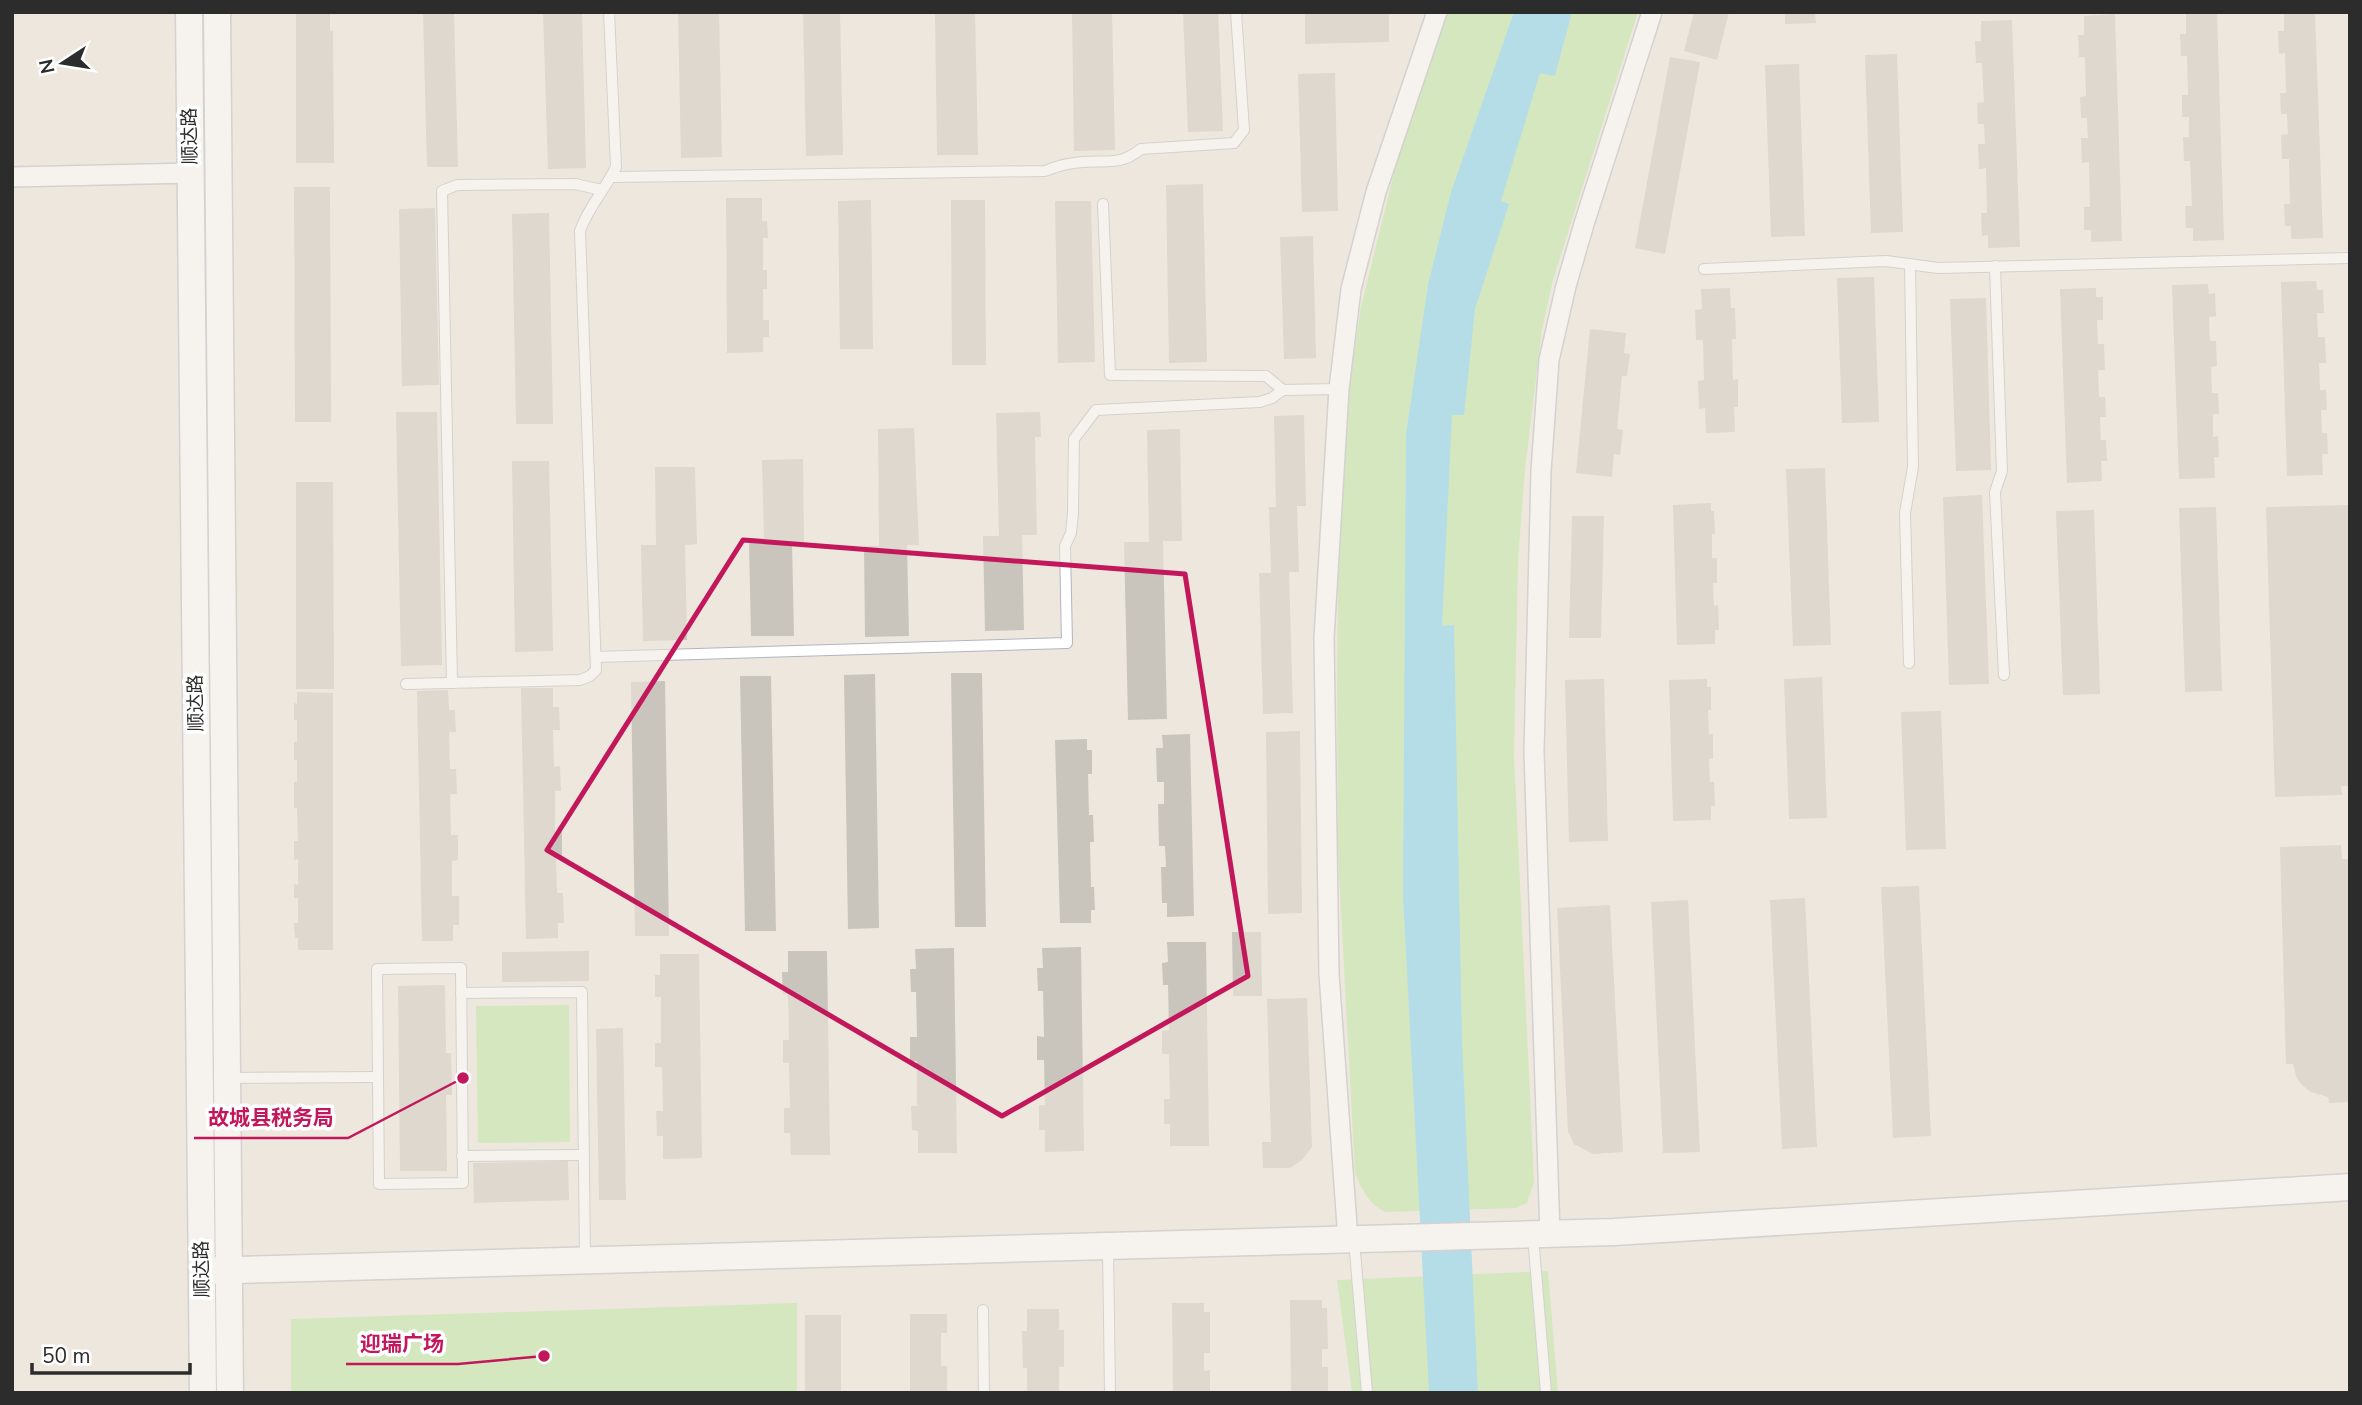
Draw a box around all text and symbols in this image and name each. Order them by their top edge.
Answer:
north arrow [28,28,98,98]
text: N [33,57,62,76]
street label: 顺达路 [177,107,203,165]
street label: 顺达路 [183,674,209,732]
callout: 故城县税务局 [194,1096,348,1138]
text: 故城县税务局 [208,1104,334,1132]
street label: 顺达路 [189,1240,215,1298]
callout: 迎瑞广场 [346,1322,458,1364]
text: 迎瑞广场 [360,1330,444,1358]
scale bar [32,1332,189,1376]
text: 50 m [42,1342,91,1370]

